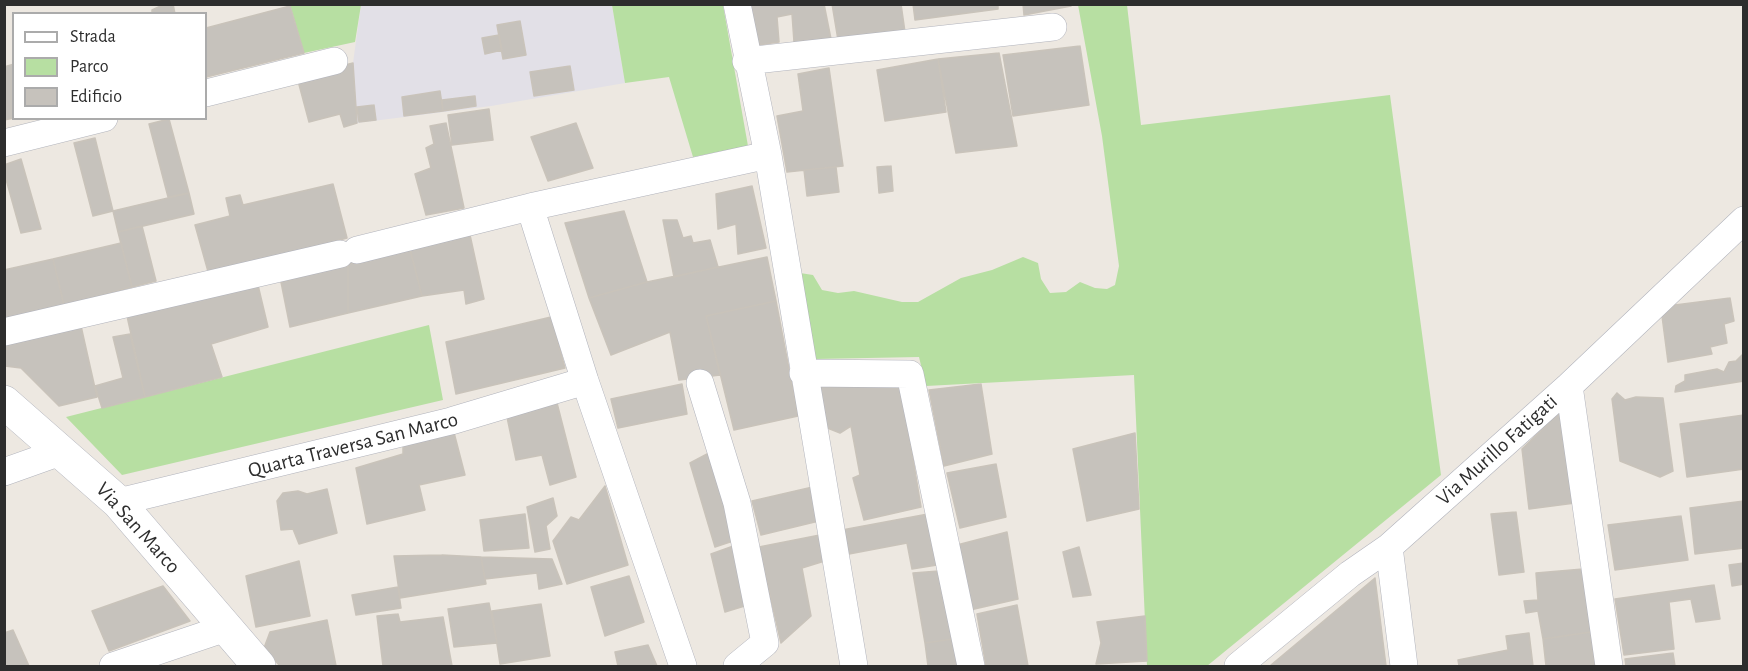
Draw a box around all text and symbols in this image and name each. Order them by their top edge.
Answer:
legend [12,12,207,120]
text: Strada [70,28,116,46]
text: Parco [70,58,109,76]
text: Edificio [70,88,122,106]
street label: Via Murillo Fatigati [1431,389,1563,511]
street label: Quarta Traversa San Marco [245,407,461,483]
street label: Via San Marco [90,477,186,579]

